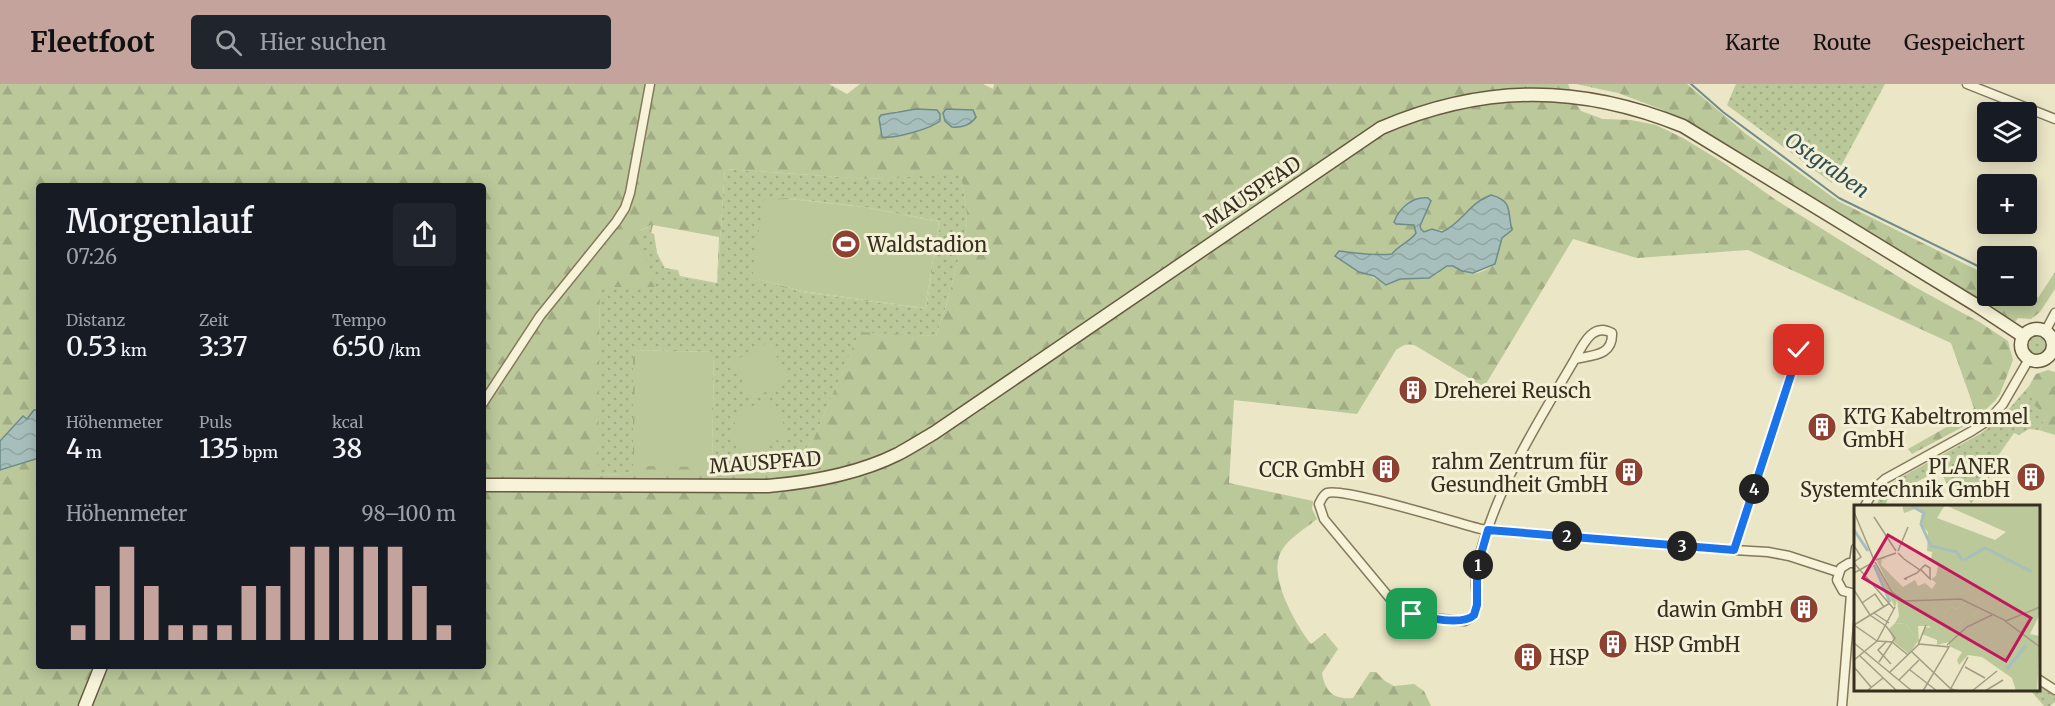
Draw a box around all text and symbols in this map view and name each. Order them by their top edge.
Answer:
search box [191,15,611,69]
text: Fleetfoot [30,24,155,60]
icon: search [212,26,245,59]
text: Hier suchen [260,28,387,56]
text: Karte [1725,29,1780,56]
text: Route [1813,29,1871,56]
text: Gespeichert [1904,29,2025,56]
map controls [1977,102,2037,306]
button: layers [1977,102,2037,162]
water label: Ostgraben [1779,126,1875,204]
street label: MAUSPFAD [1199,150,1305,234]
button: + [1977,174,2037,234]
text: Morgenlauf [66,201,253,242]
button: share [393,203,456,266]
sports icon: Waldstadion [830,228,862,260]
place label: Waldstadion [866,232,987,257]
text: 07:26 [66,244,117,269]
button: − [1977,246,2037,306]
text: Distanz [66,310,125,330]
text: Zeit [199,310,229,330]
text: Tempo [332,310,386,330]
pin [1773,324,1824,375]
text: 0.53 [66,330,117,363]
text: 3:37 [199,330,248,363]
text: 6:50 [332,330,385,363]
icon: check [1782,333,1815,366]
text: km [117,340,147,360]
text: /km [385,340,421,360]
building icon: Dreherei Reusch [1397,374,1429,406]
place label: Dreherei Reusch [1434,378,1591,403]
place label: KTG Kabeltrommel GmbH [1843,404,2029,452]
building icon: KTG Kabeltrommel GmbH [1806,411,1838,443]
text: Höhenmeter [66,412,163,432]
text: Puls [199,412,232,432]
text: kcal [332,412,363,432]
text: 4 [66,432,82,465]
text: 135 [199,432,239,465]
text: 38 [332,432,362,465]
text: m [82,442,102,462]
text: bpm [239,442,278,462]
street label: MAUSPFAD [708,446,822,478]
place label: rahm Zentrum für Gesundheit GmbH [1431,449,1608,497]
building icon: CCR GmbH [1370,453,1402,485]
place label: PLANER Systemtechnik GmbH [1800,454,2010,502]
building icon: rahm Zentrum für Gesundheit GmbH [1613,456,1645,488]
place label: CCR GmbH [1259,457,1365,482]
building icon: PLANER Systemtechnik GmbH [2015,461,2047,493]
pin: 4 [1739,474,1769,504]
text: 4 [1749,479,1759,499]
text: Höhenmeter [66,501,187,526]
text: 98–100 m [362,501,456,526]
inset map [1854,505,2040,691]
pin: 2 [1552,521,1582,551]
text: 2 [1562,526,1572,546]
pin: 3 [1667,531,1697,561]
text: 3 [1677,536,1687,556]
pin: 1 [1463,550,1493,580]
text: 1 [1474,555,1482,575]
pin [1386,588,1437,639]
building icon: dawin GmbH [1788,593,1820,625]
icon: arrive [1395,597,1428,630]
place label: dawin GmbH [1657,597,1783,622]
building icon: HSP GmbH [1597,628,1629,660]
place label: HSP GmbH [1634,632,1740,657]
building icon: HSP [1512,641,1544,673]
place label: HSP [1549,645,1589,670]

